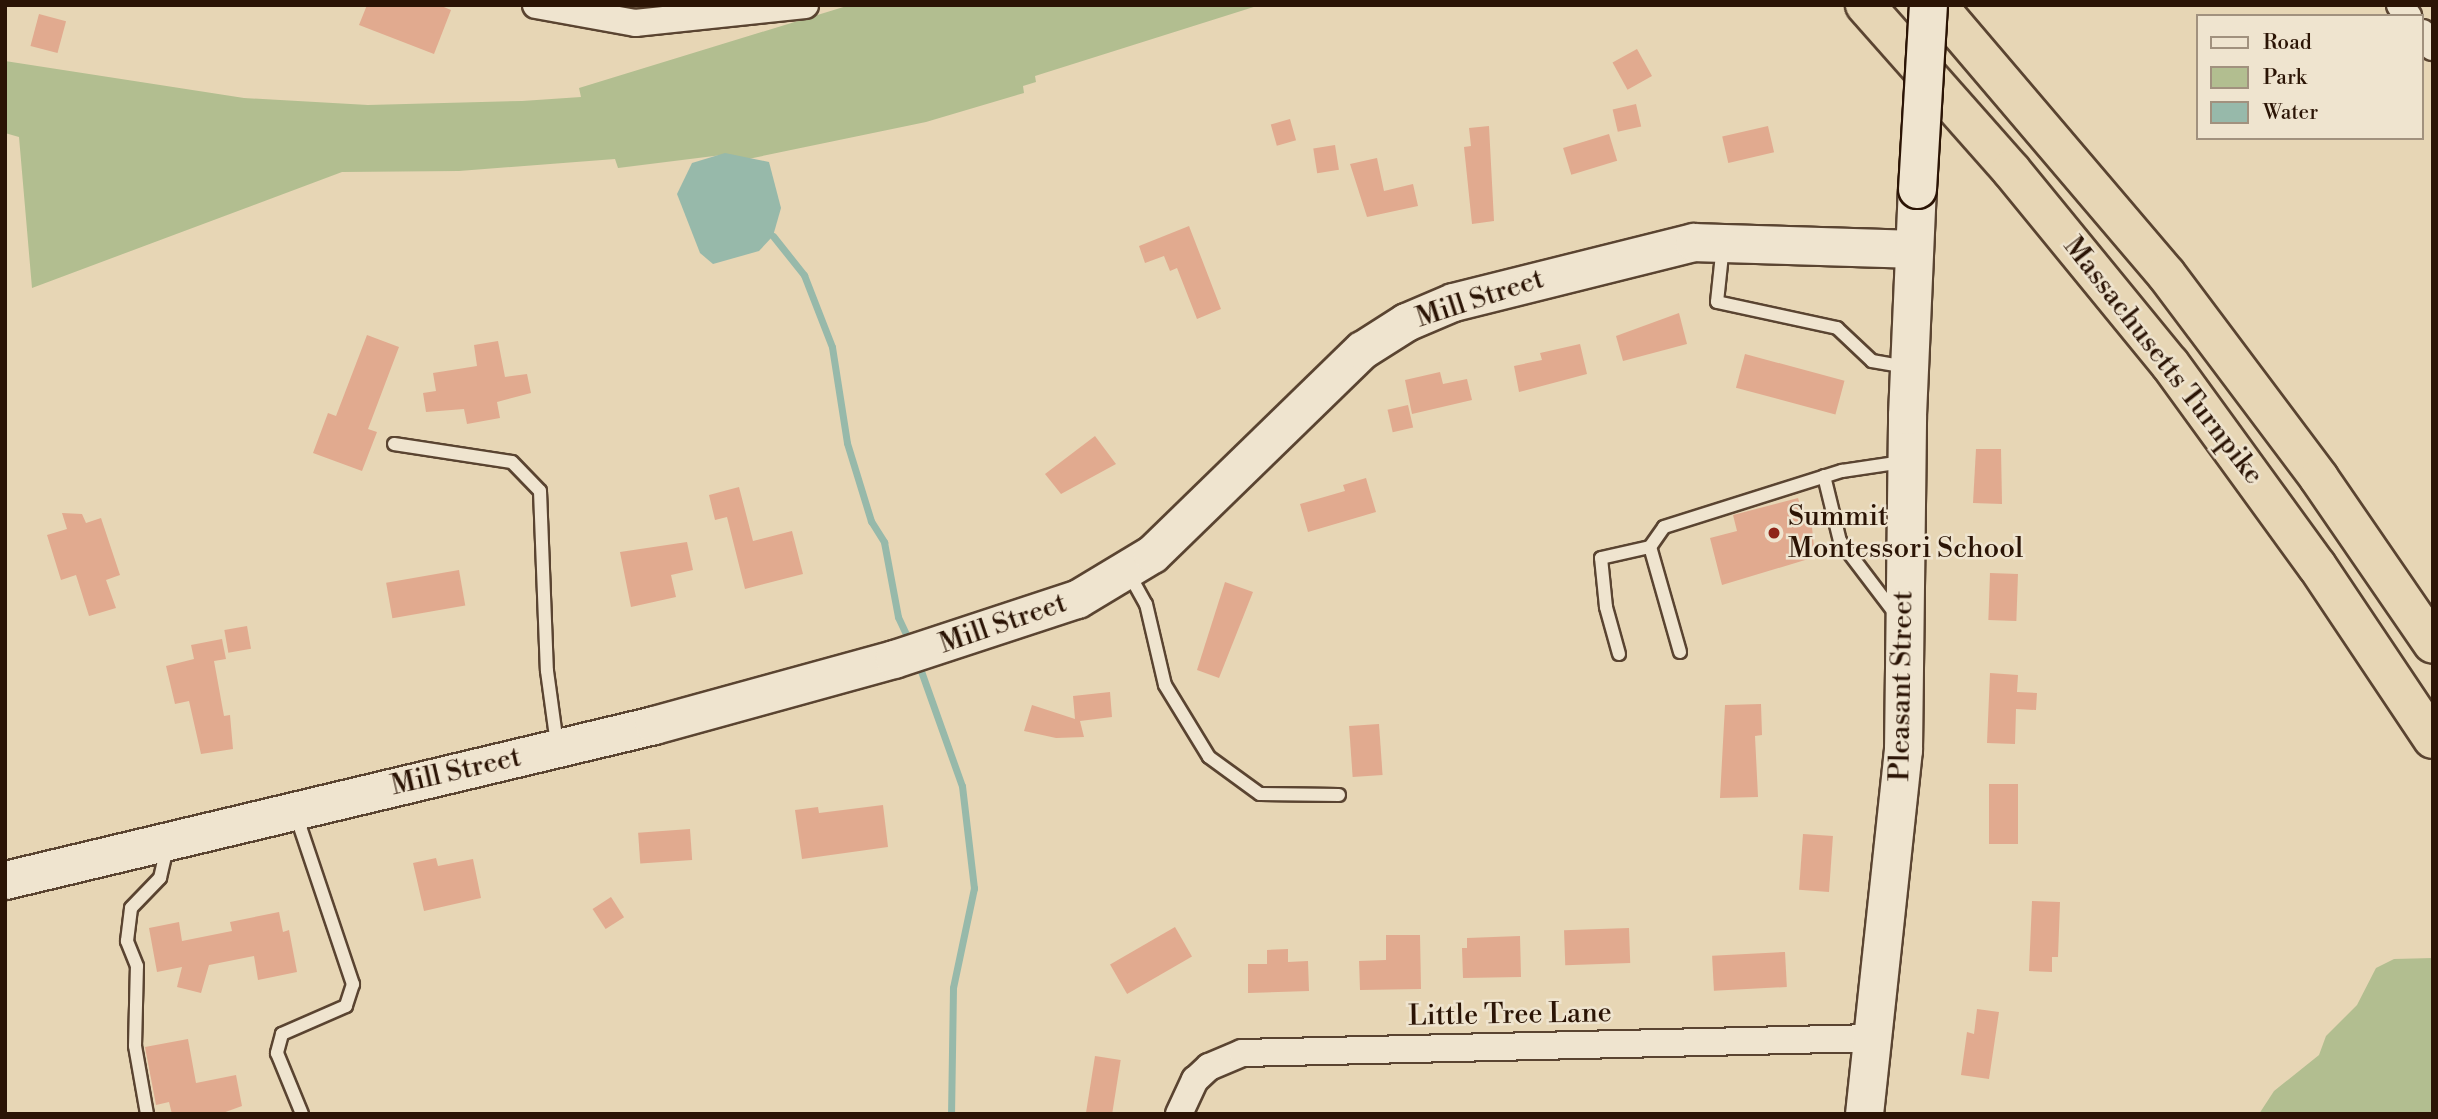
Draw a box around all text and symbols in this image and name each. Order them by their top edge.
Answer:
legend [2196,14,2424,140]
text: Road [2263,30,2312,56]
text: Park [2263,65,2307,91]
text: Water [2263,100,2318,126]
street label: Massachusetts Turnpike [2056,230,2270,492]
street label: Mill Street [1412,263,1548,335]
place label: Summit Montessori School [1788,500,2023,566]
marker: Summit Montessori School [1766,525,1782,541]
street label: Mill Street [935,587,1071,661]
street label: Pleasant Street [1884,590,1920,782]
street label: Mill Street [388,741,524,803]
street label: Little Tree Lane [1408,996,1612,1034]

